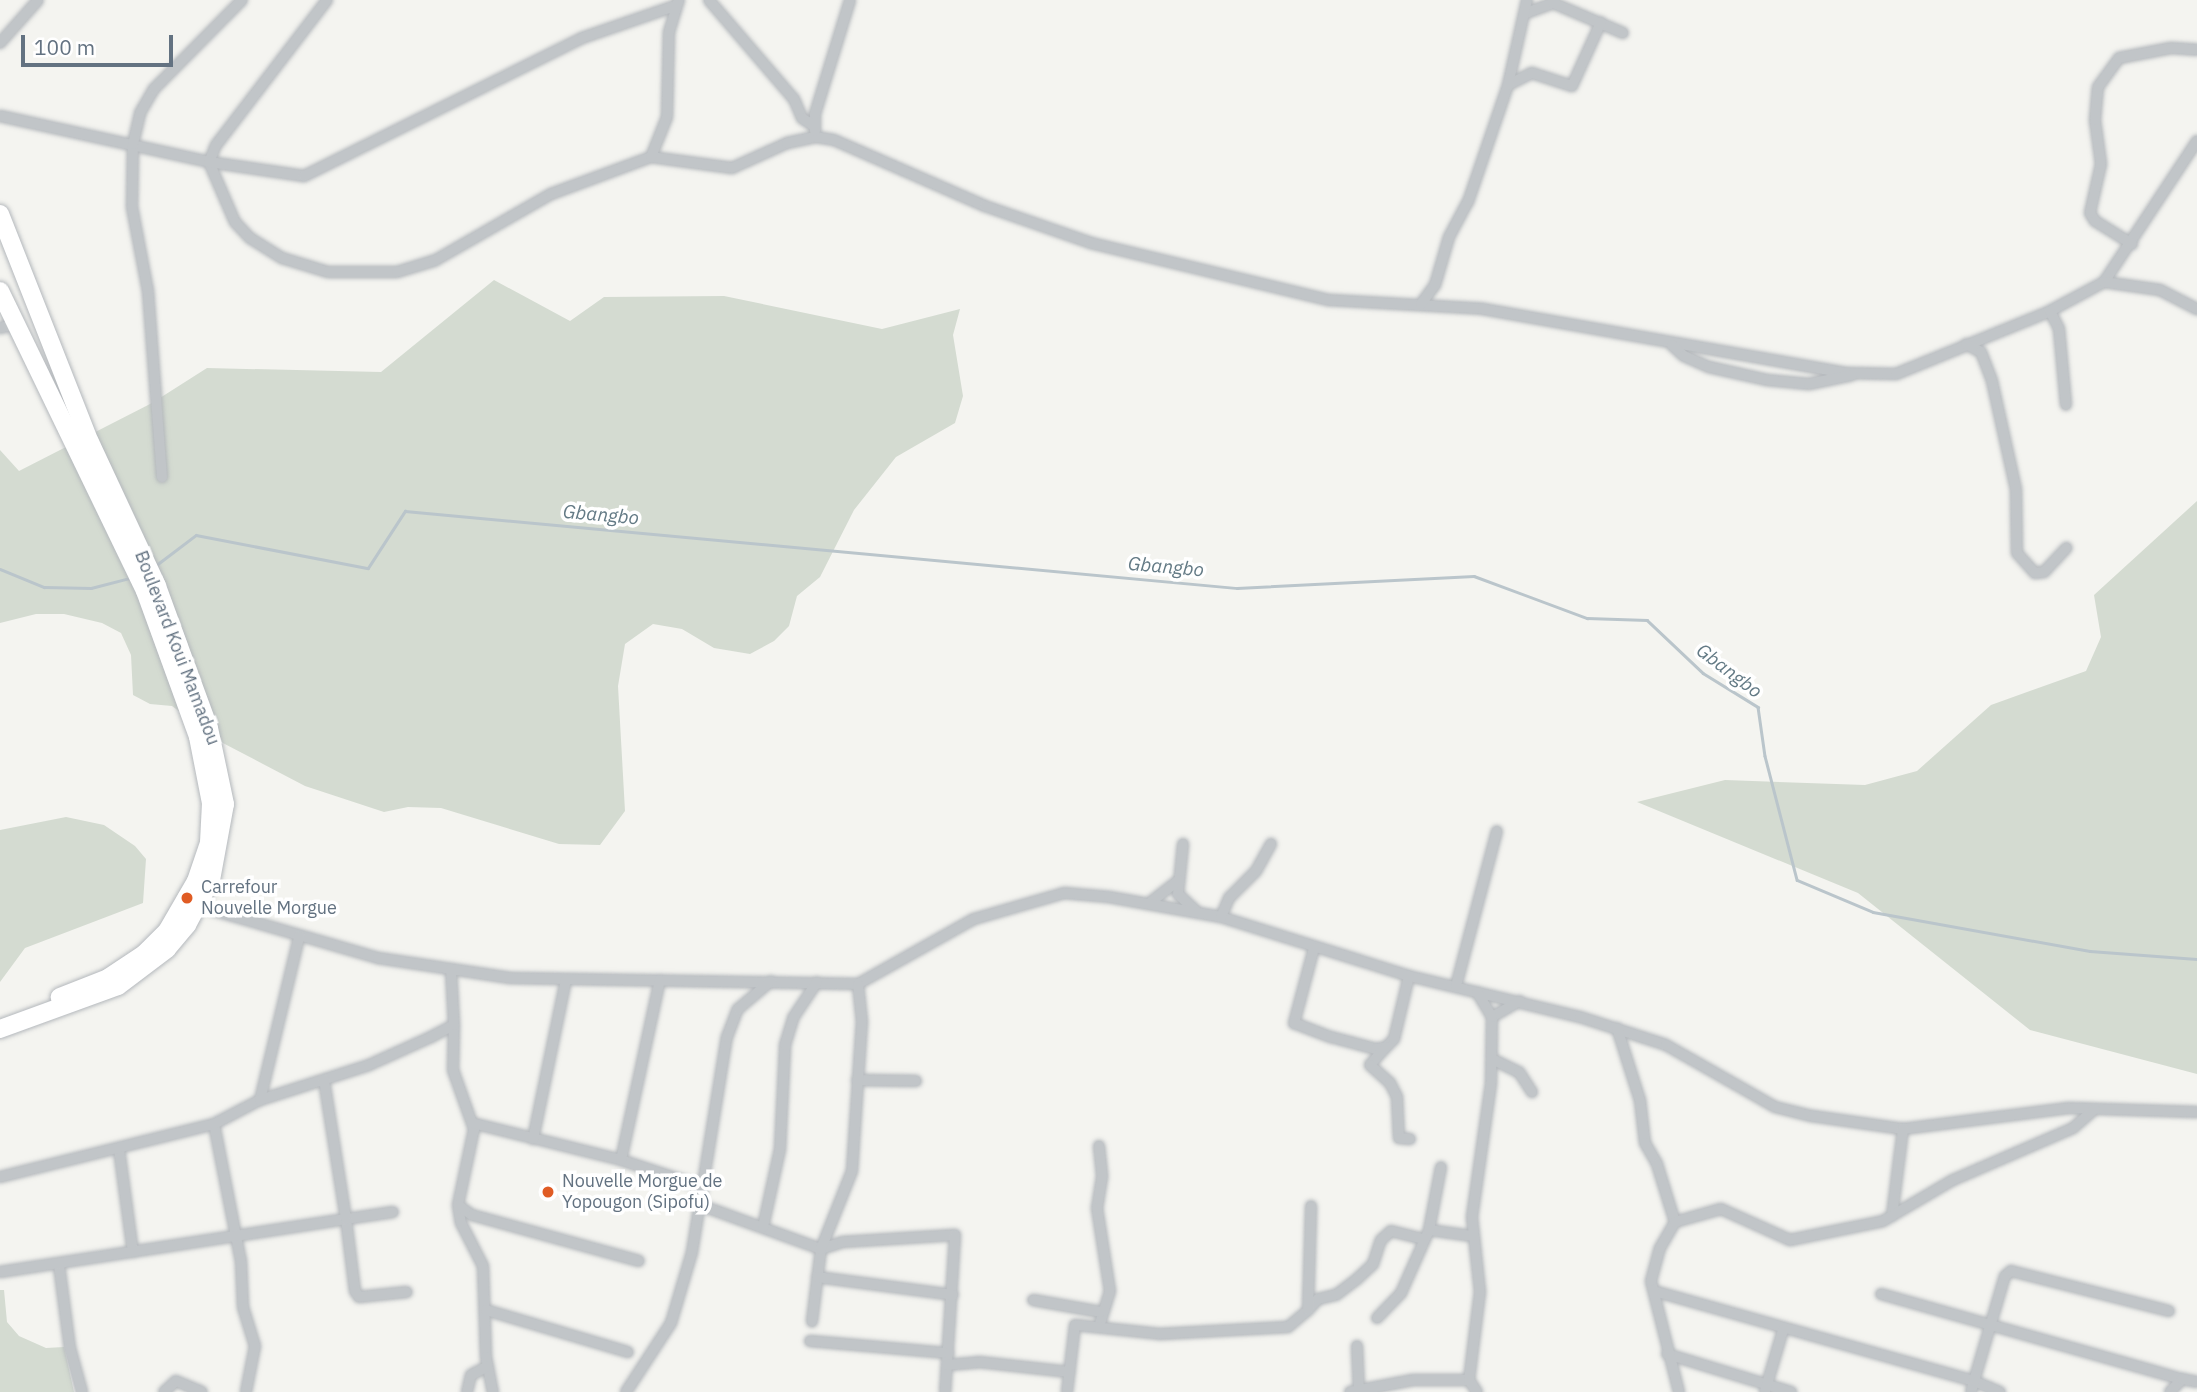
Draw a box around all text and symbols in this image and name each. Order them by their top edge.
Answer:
scale bar [24,21,177,65]
text: 100 m [34,33,95,61]
water label: Gbangbo [562,500,640,530]
street label: Boulevard Koui Mamadou [130,548,224,748]
water label: Gbangbo [1127,552,1205,582]
water label: Gbangbo [1692,639,1766,703]
place label: Carrefour Nouvelle Morgue [201,877,337,920]
marker: Carrefour Nouvelle Morgue [179,890,195,906]
place label: Nouvelle Morgue de Yopougon (Sipofu) [562,1171,722,1214]
marker: Nouvelle Morgue de Yopougon (Sipofu) [540,1184,556,1200]

